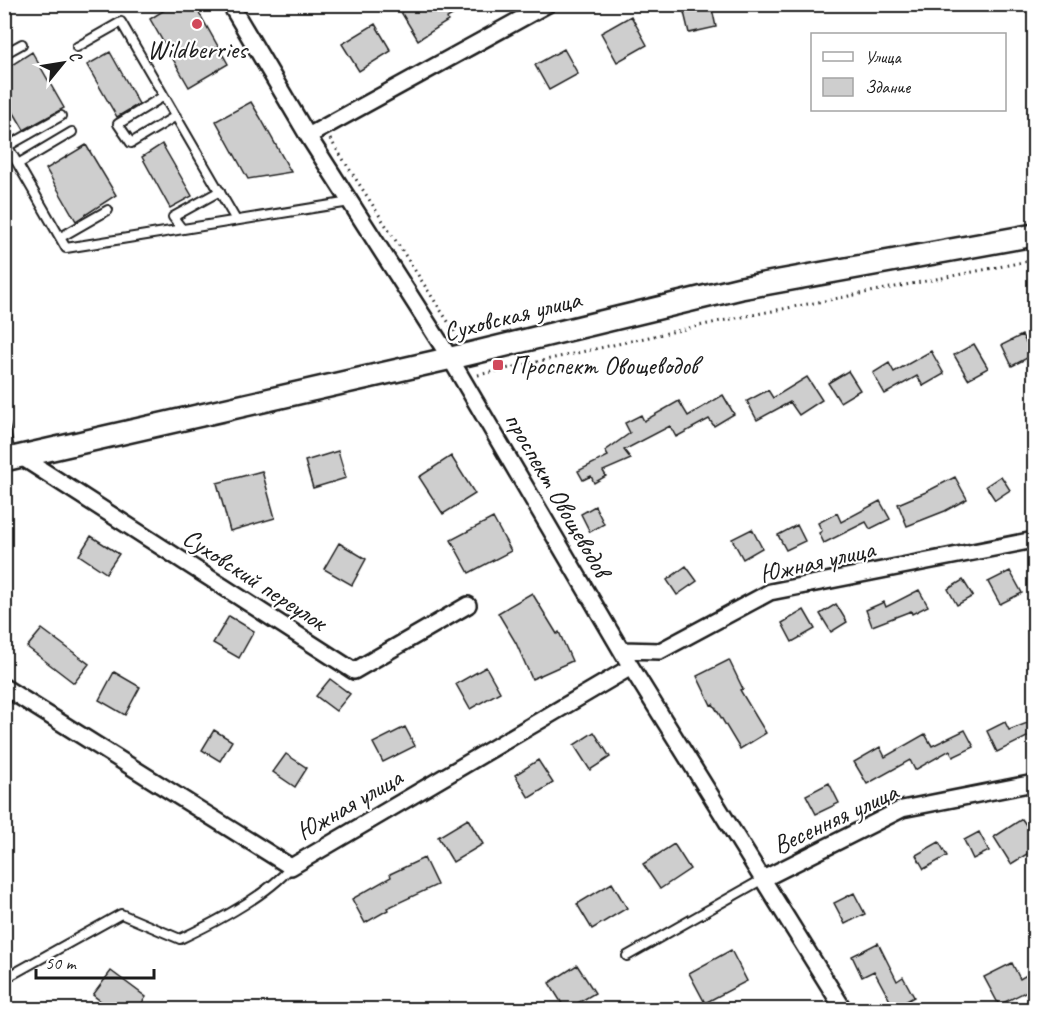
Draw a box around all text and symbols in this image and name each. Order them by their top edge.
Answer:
marker: Wildberries [190,17,204,31]
north arrow [33,33,93,93]
place label: Wildberries [147,33,249,66]
legend [811,33,1006,111]
text: Улица [865,46,902,68]
text: С [64,48,87,66]
text: Здание [865,76,911,98]
street label: Суховская улица [440,282,586,348]
place label: Проспект Овощеводов [510,349,704,382]
marker: Проспект Овощеводов [491,358,505,372]
street label: проспект Овощеводов [497,406,620,586]
street label: Суховский переулок [177,521,335,639]
street label: Южная улица [756,532,879,591]
street label: Южная улица [290,760,409,848]
street label: Весенняя улица [768,775,904,862]
scale bar [36,942,154,980]
text: 50 m [45,952,78,974]

